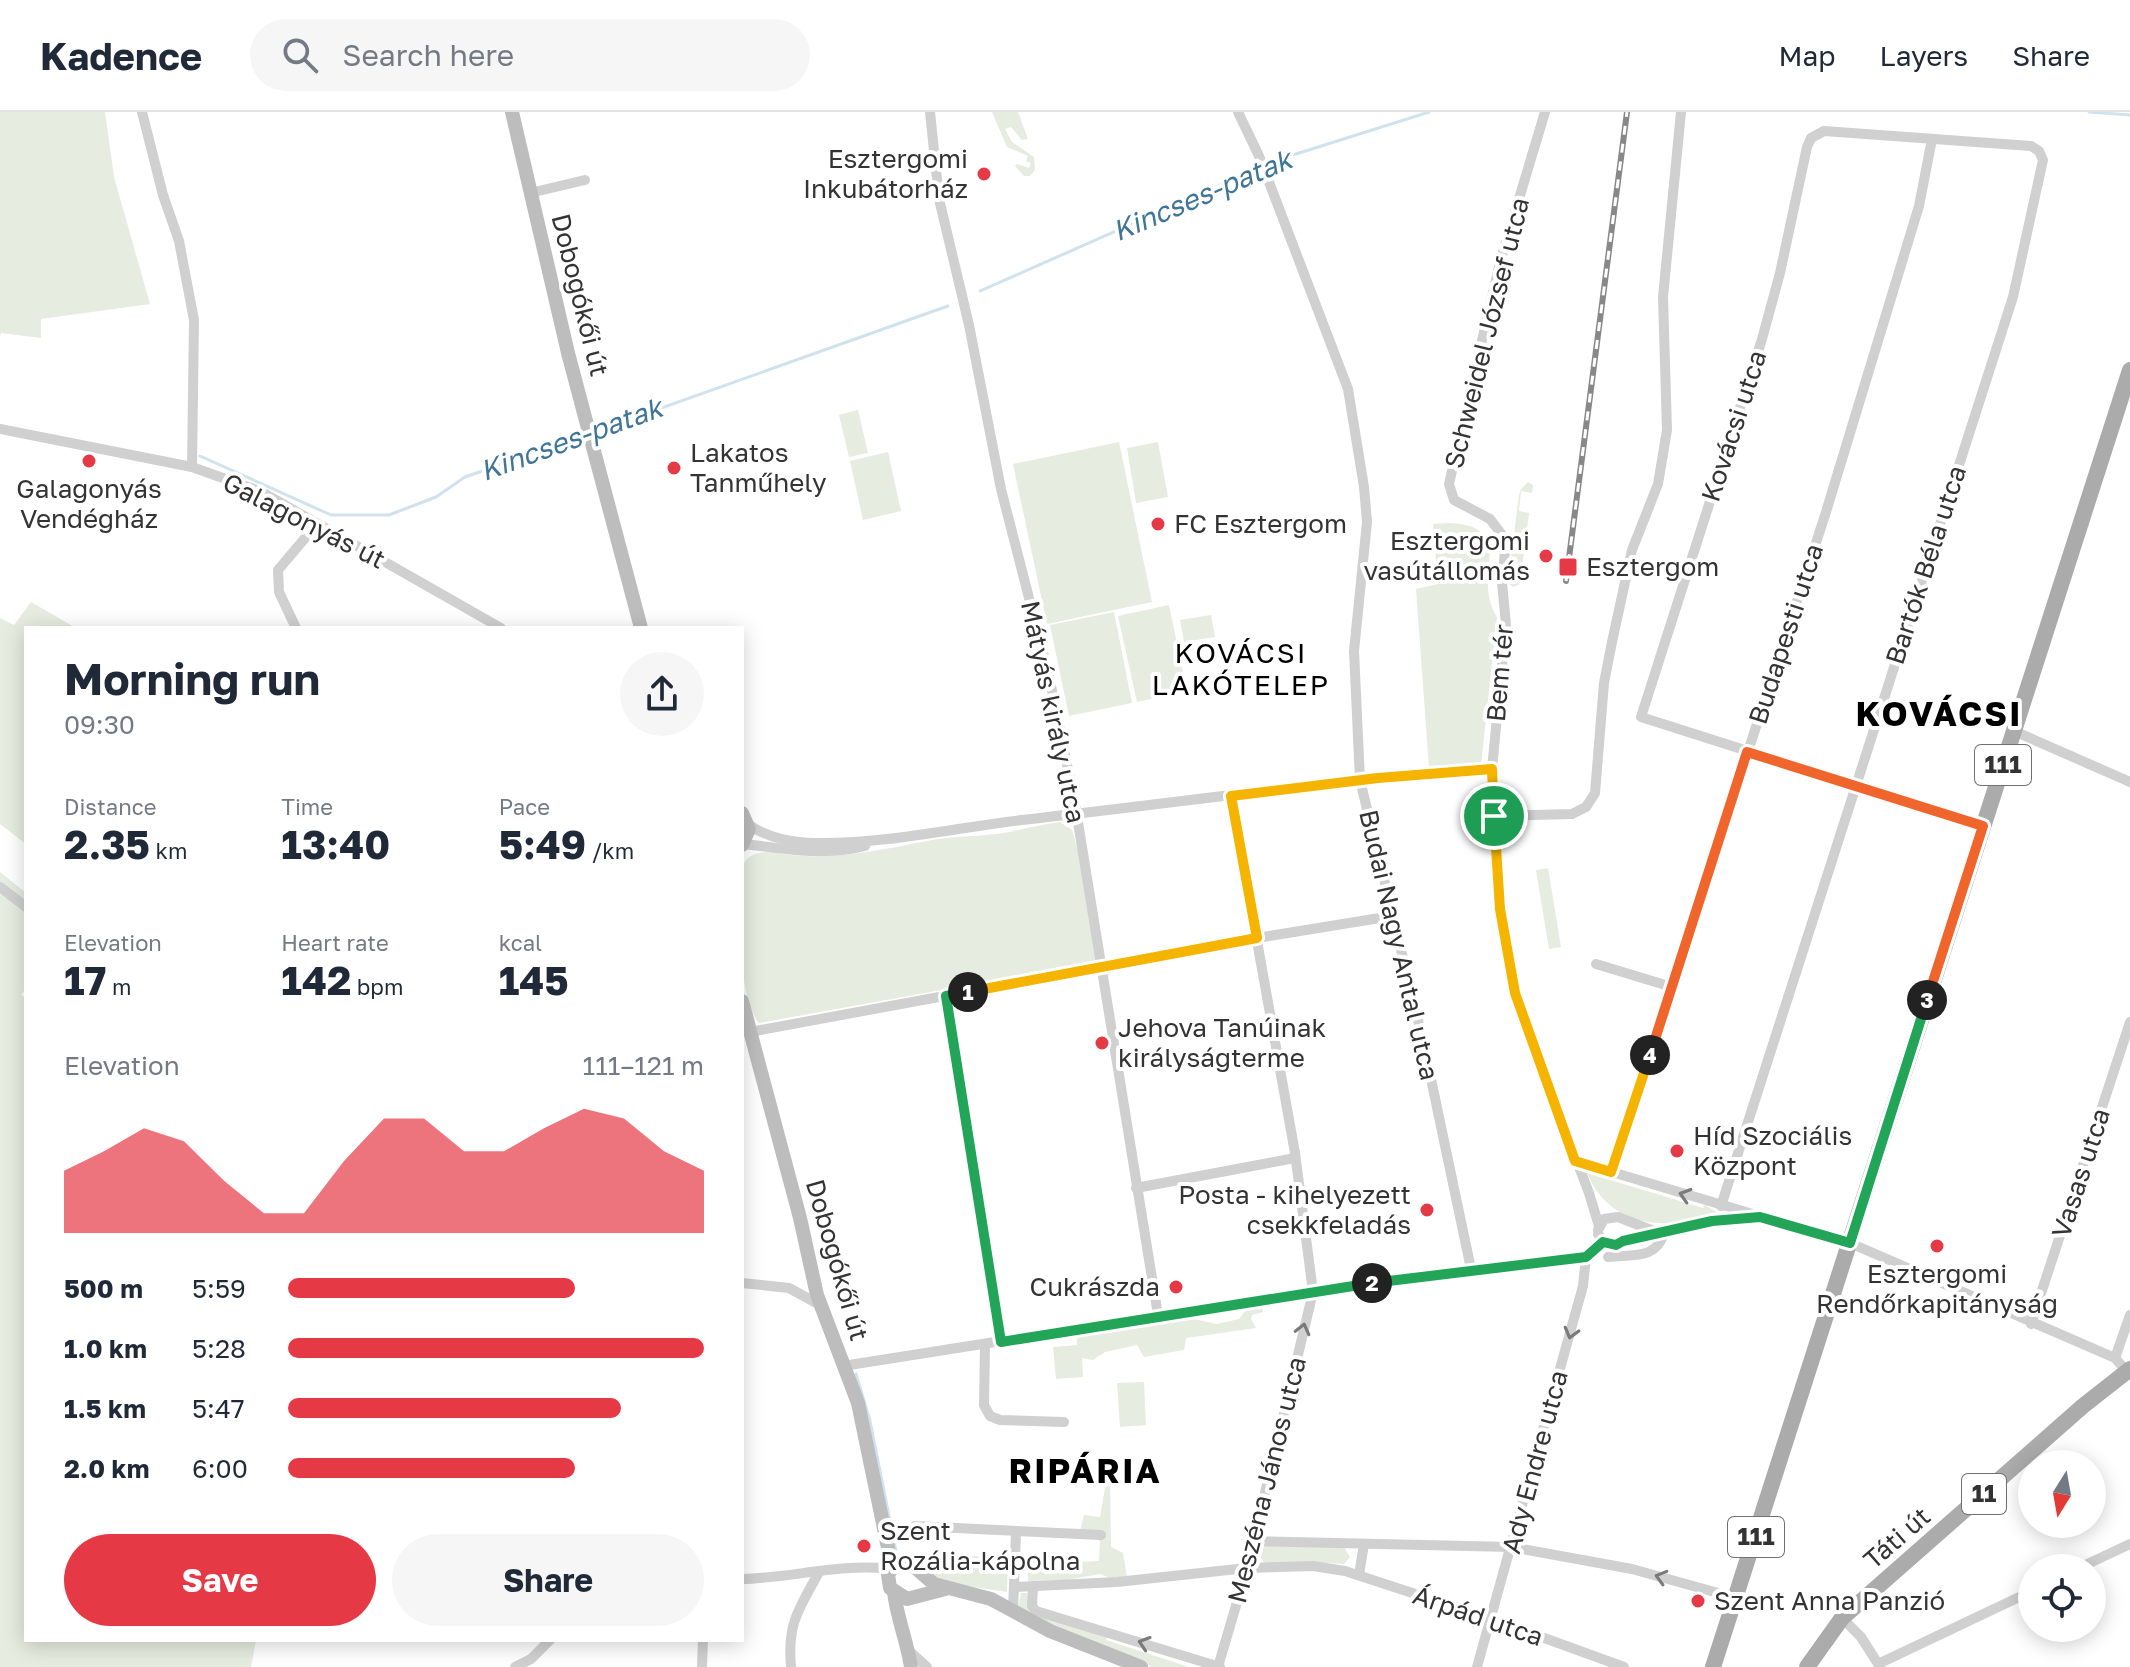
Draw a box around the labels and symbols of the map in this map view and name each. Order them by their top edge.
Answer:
water label: Kincses-patak [1107,141,1299,247]
place label: Esztergomi Inkubátorház [803,143,968,204]
marker: Esztergomi Inkubátorház [975,165,993,183]
street label: Schweidel József utca [1438,194,1535,472]
street label: Dobogókői út [545,210,616,379]
street label: Kovácsi utca [1694,346,1773,505]
water label: Kincses-patak [475,389,669,487]
place label: Lakatos Tanműhely [690,437,827,498]
marker: Galagonyás Vendégház [80,452,98,470]
marker: Lakatos Tanműhely [665,459,683,477]
street label: Bartók Béla utca [1879,462,1972,668]
street label: Galagonyás út [218,466,391,575]
place label: Galagonyás Vendégház [16,473,162,534]
place label: FC Esztergom [1174,508,1347,539]
marker: FC Esztergom [1149,515,1167,533]
place label: Esztergomi vasútállomás [1363,525,1530,586]
street label: Budapesti utca [1742,540,1829,728]
marker: Esztergomi vasútállomás [1537,547,1555,565]
place label: Esztergom [1586,551,1719,582]
marker: Esztergom [1557,556,1579,578]
street label: Mátyás király utca [1015,598,1092,826]
street label: Bem tér [1480,623,1519,723]
district label: KOVÁCSI LAKÓTELEP [1152,636,1330,701]
district label: KOVÁCSI [1855,693,2023,733]
road number: 111 [1975,745,2031,785]
pin [1460,782,1528,850]
street label: Budai Nagy Antal utca [1353,807,1446,1083]
pin: 1 [948,972,988,1012]
pin: 3 [1907,980,1947,1020]
place label: Jehova Tanúinak királyságterme [1118,1012,1326,1073]
marker: Jehova Tanúinak királyságterme [1093,1034,1111,1052]
pin: 4 [1630,1035,1670,1075]
street label: Vasas utca [2045,1104,2116,1241]
place label: Híd Szociális Központ [1693,1120,1852,1181]
marker: Híd Szociális Központ [1668,1142,1686,1160]
street label: Dobogókői út [800,1176,875,1344]
place label: Posta - kihelyezett csekkfeladás [1178,1179,1411,1240]
one-way arrow [1679,1188,1693,1204]
marker: Posta - kihelyezett csekkfeladás [1418,1201,1436,1219]
marker: Esztergomi Rendőrkapitányság [1928,1237,1946,1255]
place label: Esztergomi Rendőrkapitányság [1816,1258,2058,1319]
pin: 2 [1352,1263,1392,1303]
place label: Cukrászda [1030,1271,1160,1302]
marker: Cukrászda [1167,1278,1185,1296]
one-way arrow [1294,1323,1311,1337]
one-way arrow [1563,1325,1580,1339]
street label: Meszéna János utca [1221,1354,1312,1606]
street label: Ady Endre utca [1495,1367,1574,1557]
district label: RIPÁRIA [1008,1450,1162,1490]
north arrow [2018,1450,2106,1538]
road number: 11 [1962,1474,2006,1514]
street label: Táti út [1857,1500,1936,1575]
place label: Szent Rozália-kápolna [880,1515,1081,1576]
road number: 111 [1728,1517,1784,1557]
marker: Szent Rozália-kápolna [855,1537,873,1555]
one-way arrow [1654,1569,1668,1586]
street label: Árpád utca [1409,1579,1547,1652]
place label: Szent Anna Panzió [1714,1585,1945,1616]
marker: Szent Anna Panzió [1689,1592,1707,1610]
one-way arrow [1138,1636,1152,1652]

